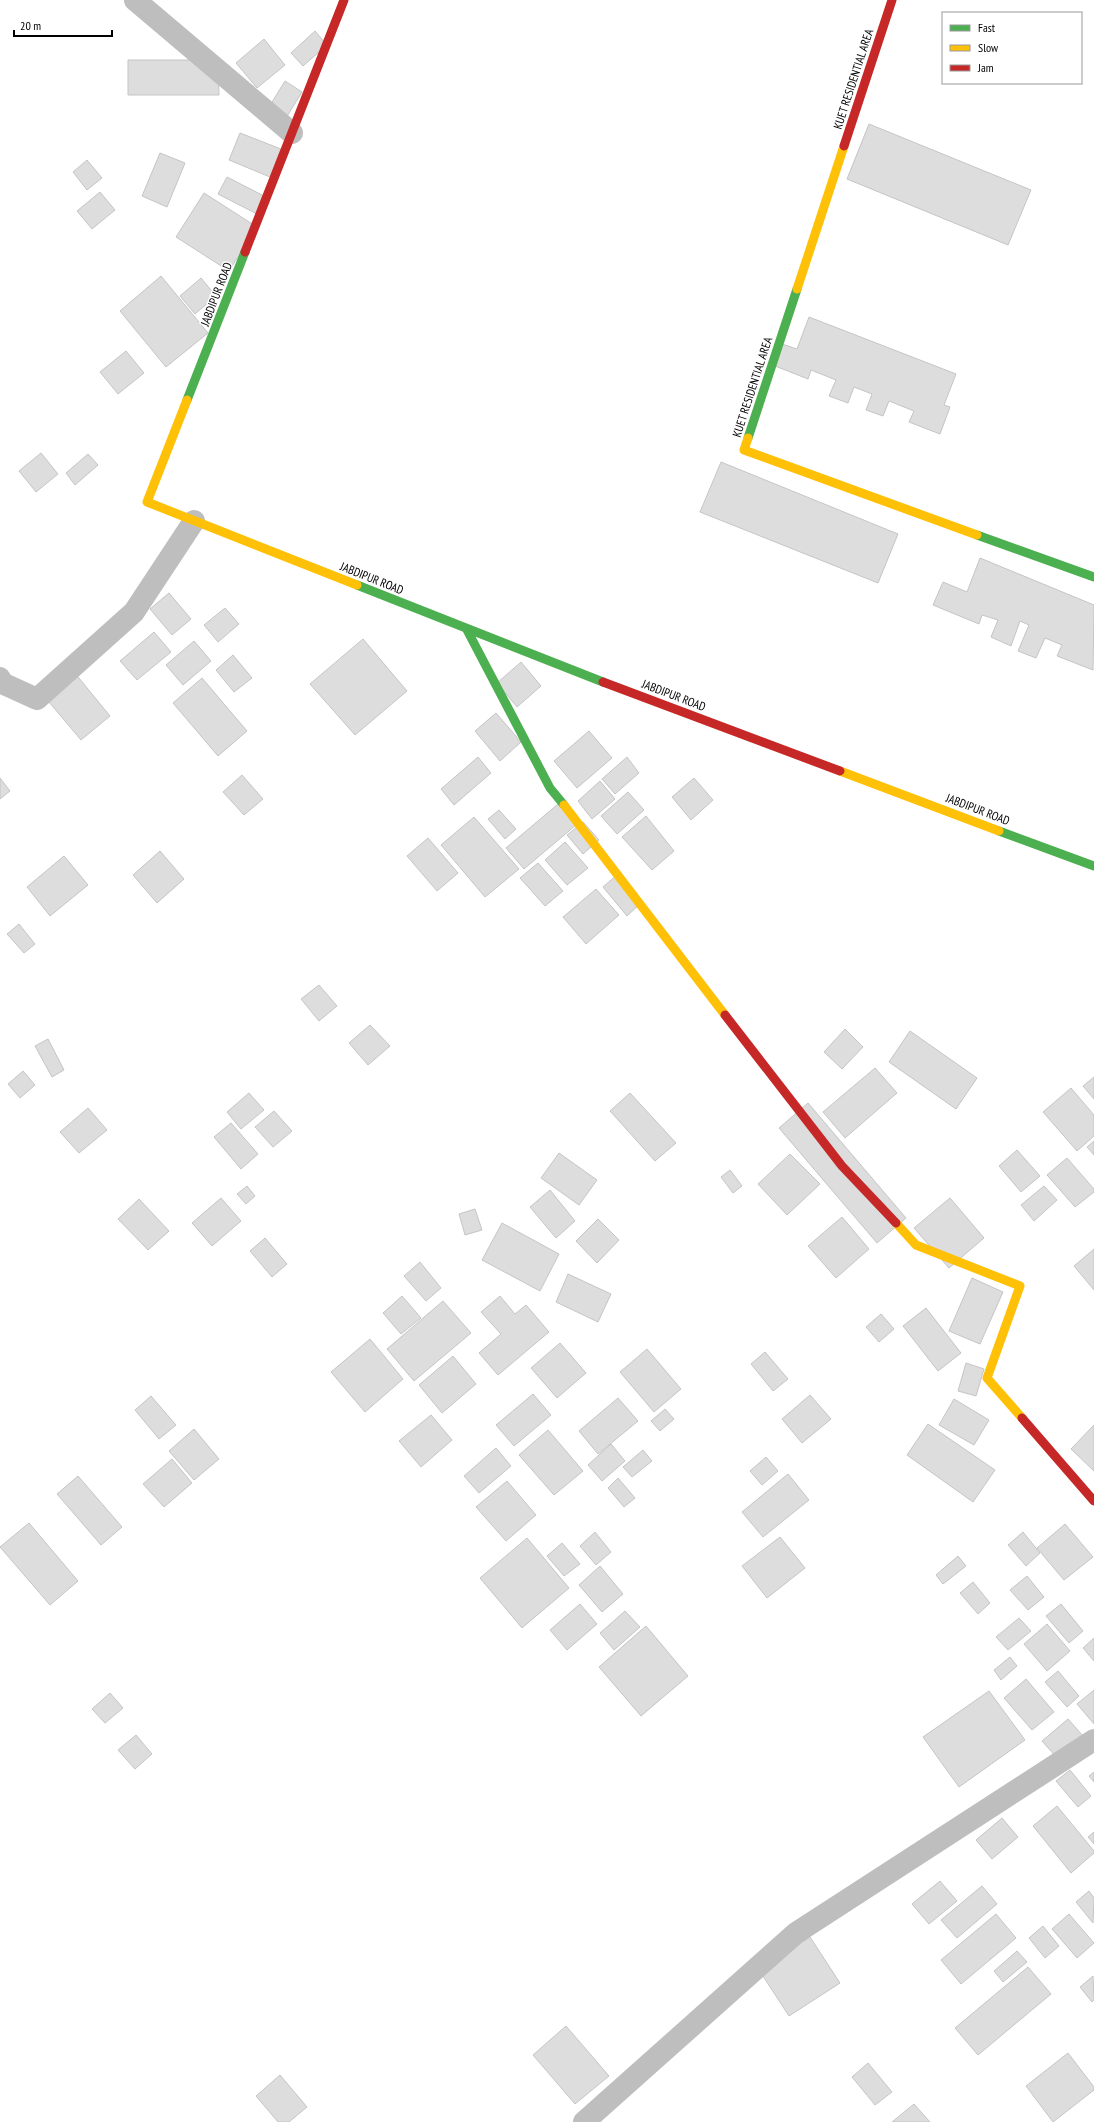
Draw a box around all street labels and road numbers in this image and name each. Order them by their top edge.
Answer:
street label: KUET RESIDENTIAL AREA [830,27,876,131]
street label: JABDIPUR ROAD [197,260,235,329]
street label: KUET RESIDENTIAL AREA [729,335,775,439]
street label: JABDIPUR ROAD [337,558,406,598]
street label: JABDIPUR ROAD [639,676,708,714]
street label: JABDIPUR ROAD [943,790,1012,828]

